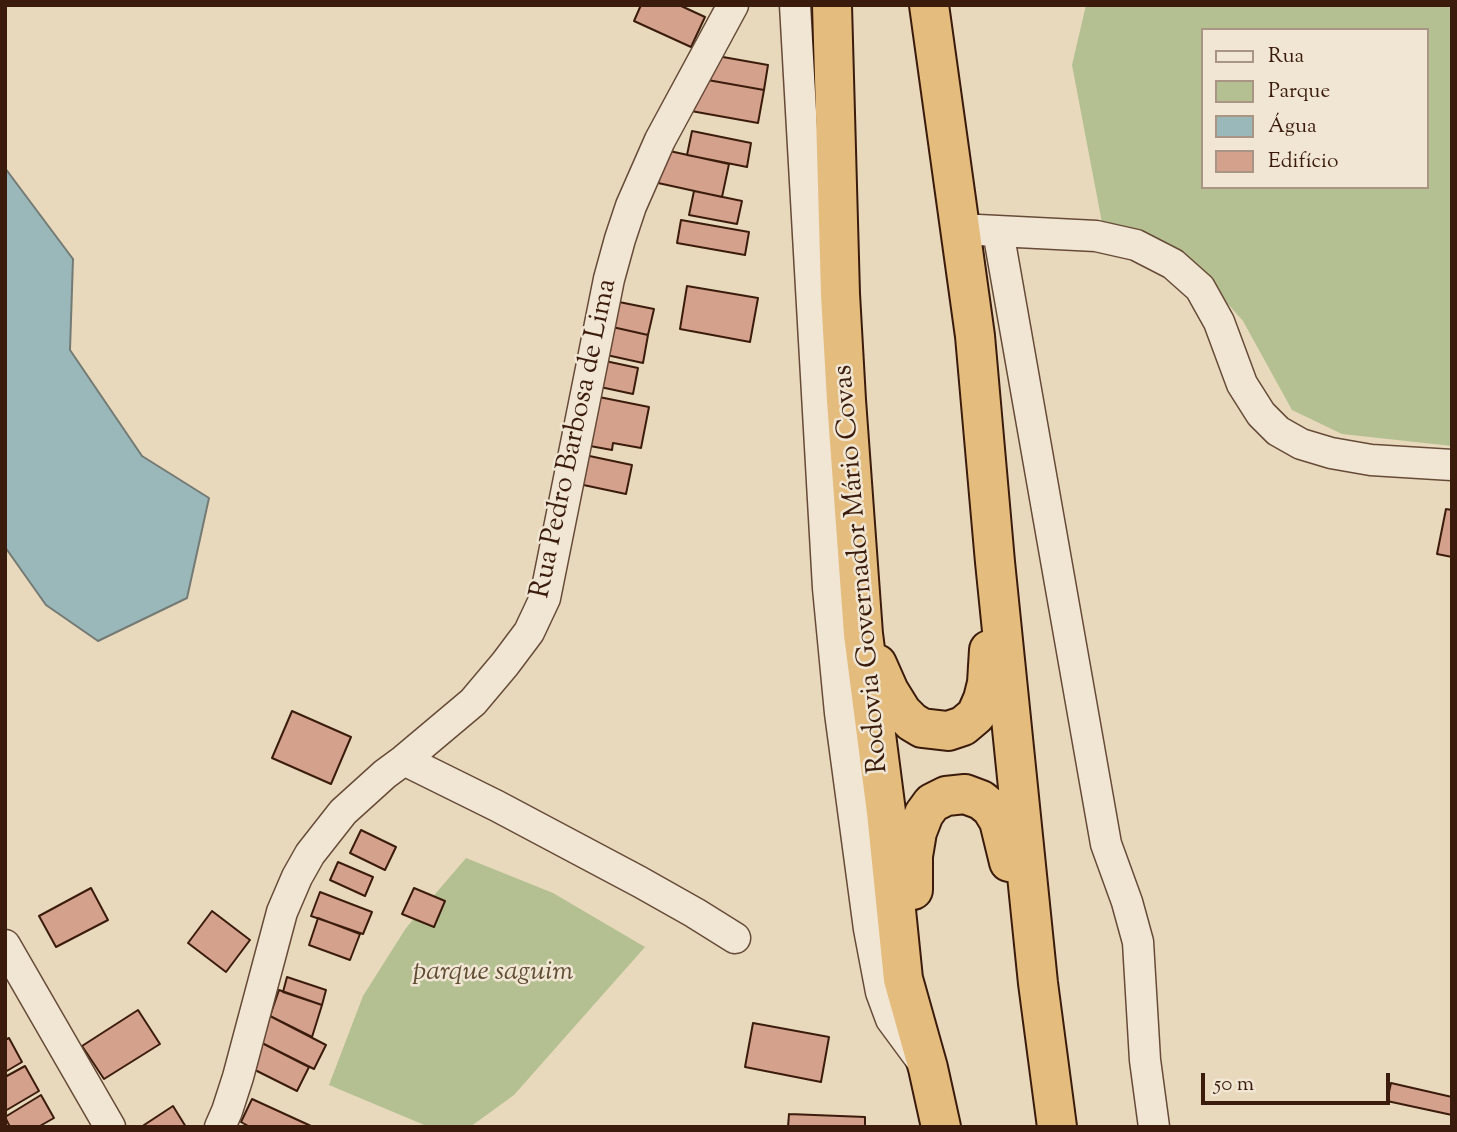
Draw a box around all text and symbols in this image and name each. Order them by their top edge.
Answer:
legend [1202,28,1429,189]
text: Rua [1268,42,1304,72]
text: Parque [1268,77,1330,107]
text: Água [1268,112,1317,142]
text: Edifício [1268,147,1338,177]
street label: Rua Pedro Barbosa de Lima [526,276,626,602]
street label: Rodovia Governador Mário Covas [828,363,898,775]
park label: parque saguim [412,957,574,991]
scale bar [1205,1058,1394,1102]
text: 50 m [1214,1070,1254,1100]

